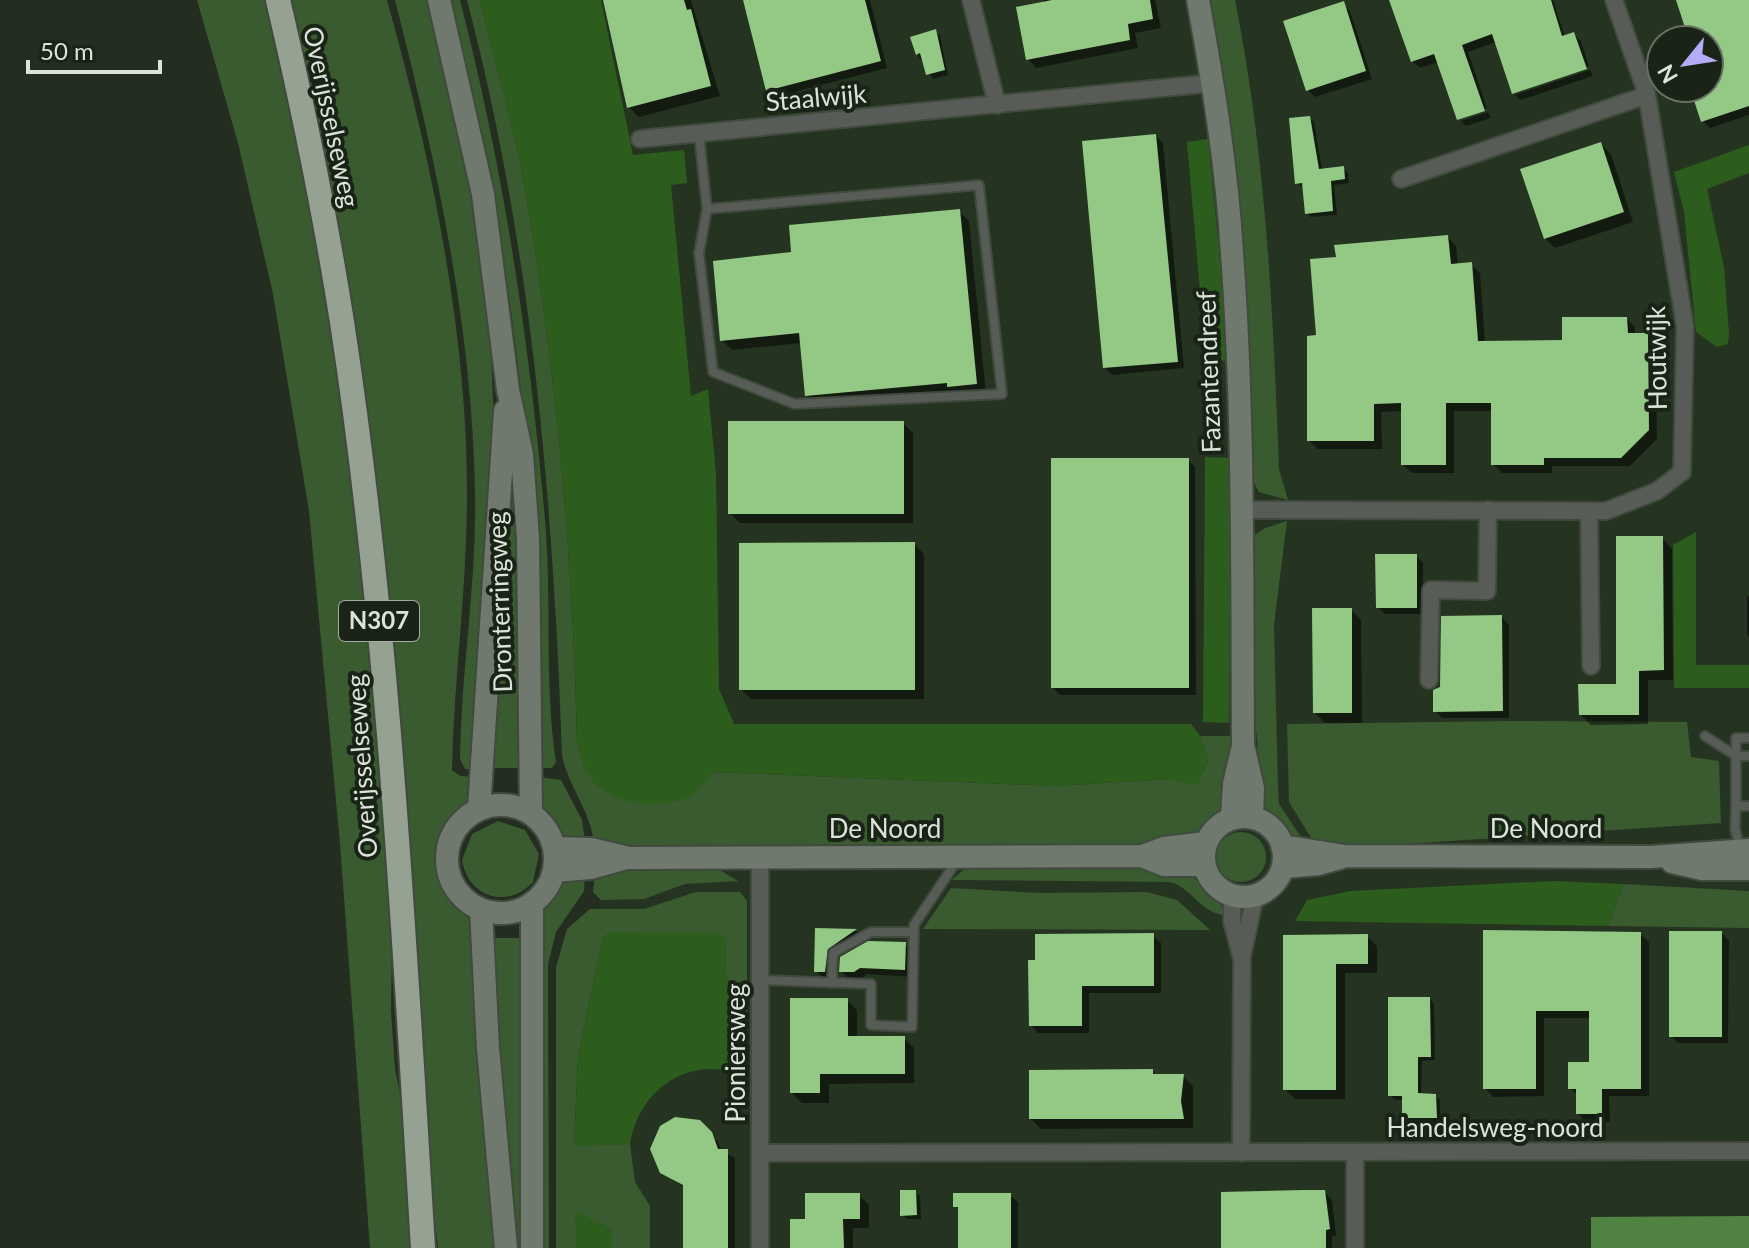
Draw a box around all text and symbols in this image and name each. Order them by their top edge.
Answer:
street label: Overijsselseweg [297,23,367,210]
scale bar [28,24,160,74]
north arrow [1645,24,1725,104]
text: 50 m [40,36,94,65]
text: N [1651,60,1683,88]
street label: Staalwijk [764,77,868,117]
street label: Fazantendreef [1189,290,1227,454]
street label: Houtwijk [1639,305,1673,410]
street label: Dronterringweg [480,511,518,693]
road number: N307 [339,601,419,641]
street label: Overijsselseweg [339,673,383,859]
street label: De Noord [829,812,941,844]
street label: De Noord [1490,812,1602,844]
street label: Pioniersweg [719,983,751,1123]
street label: Handelsweg-noord [1386,1111,1604,1143]

